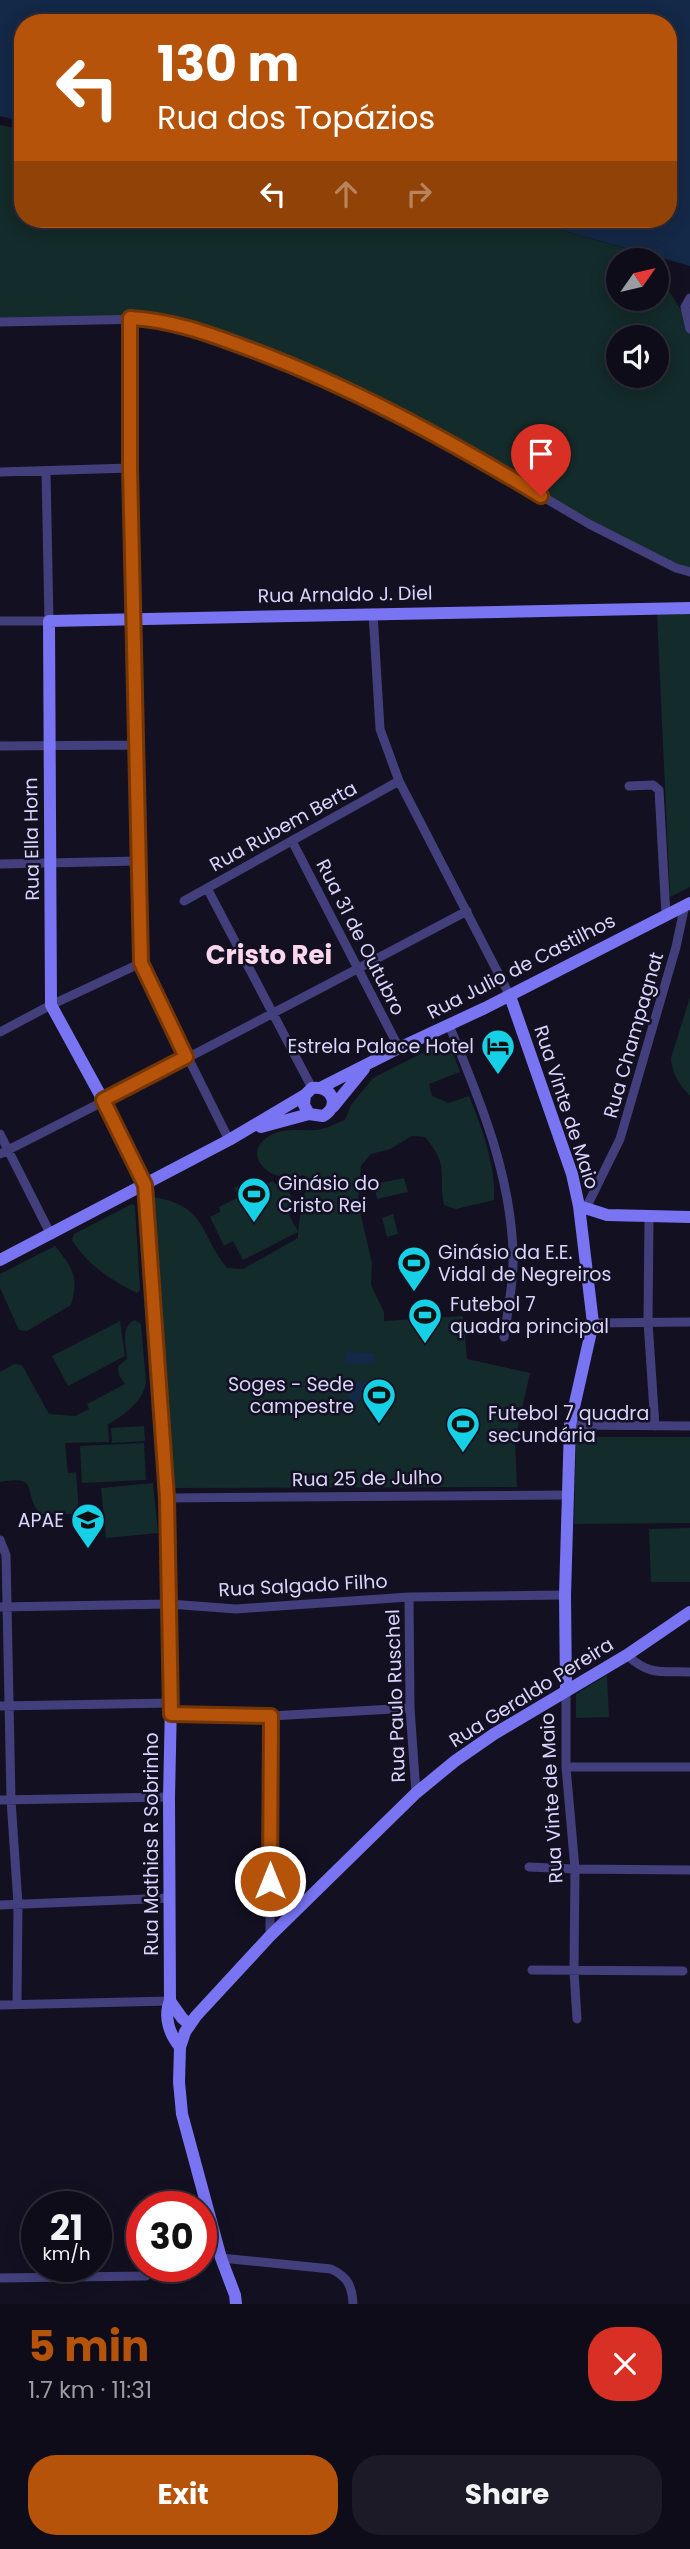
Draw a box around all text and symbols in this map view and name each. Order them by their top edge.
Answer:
text: 130 m [157,30,299,98]
icon: left [42,42,133,133]
text: Rua dos Topázios [157,95,435,140]
icon: left [254,175,292,213]
icon: ahead [327,175,365,213]
icon: right [400,175,438,213]
north arrow [606,248,668,312]
map controls [606,248,669,388]
button: sound [606,325,669,388]
pin [511,424,571,496]
icon: arrive [522,435,560,473]
street label: Rua Arnaldo J. Diel [257,579,433,610]
street label: Rua Rubem Berta [205,775,362,878]
street label: Rua Ella Horn [17,777,46,901]
street label: Rua 31 de Outubro [309,854,412,1020]
street label: Rua Julio de Castilhos [422,907,620,1026]
district label: Cristo Rei [206,937,332,973]
street label: Rua Champagnat [597,949,670,1121]
street label: Rua Vinte de Maio [527,1022,606,1193]
hotel icon: Estrela Palace Hotel [479,1027,517,1076]
place label: Estrela Palace Hotel [288,1033,474,1060]
place label: Ginásio do Cristo Rei [278,1170,379,1219]
sports icon: Ginásio do Cristo Rei [235,1175,273,1224]
place label: Ginásio da E.E. Vidal de Negreiros [438,1239,611,1288]
sports icon: Ginásio da E.E. Vidal de Negreiros [395,1244,433,1293]
place label: Futebol 7 quadra principal [450,1291,609,1340]
sports icon: Futebol 7 quadra principal [406,1296,444,1345]
place label: Soges - Sede campestre [228,1371,354,1420]
sports icon: Soges - Sede campestre [360,1376,398,1425]
place label: Futebol 7 quadra secundária [488,1400,649,1449]
sports icon: Futebol 7 quadra secundária [444,1405,482,1454]
street label: Rua 25 de Julho [292,1464,442,1493]
school or university icon: APAE [69,1501,107,1550]
place label: APAE [18,1507,64,1534]
street label: Rua Salgado Filho [218,1568,388,1603]
street label: Rua Paulo Ruschel [379,1609,412,1783]
street label: Rua Geraldo Pereira [444,1631,619,1754]
street label: Rua Vinte de Maio [534,1712,569,1884]
street label: Rua Mathias R Sobrinho [138,1732,165,1956]
position arrow [233,1844,307,1918]
speed limit sign: 30 [126,2191,217,2282]
text: 21 [50,2203,83,2252]
text: km/h [43,2241,90,2266]
text: 5 min [28,2317,149,2376]
button: close [588,2327,662,2401]
text: 1.7 km · 11:31 [28,2374,152,2406]
button: Exit [28,2455,338,2535]
button: Share [352,2455,662,2535]

